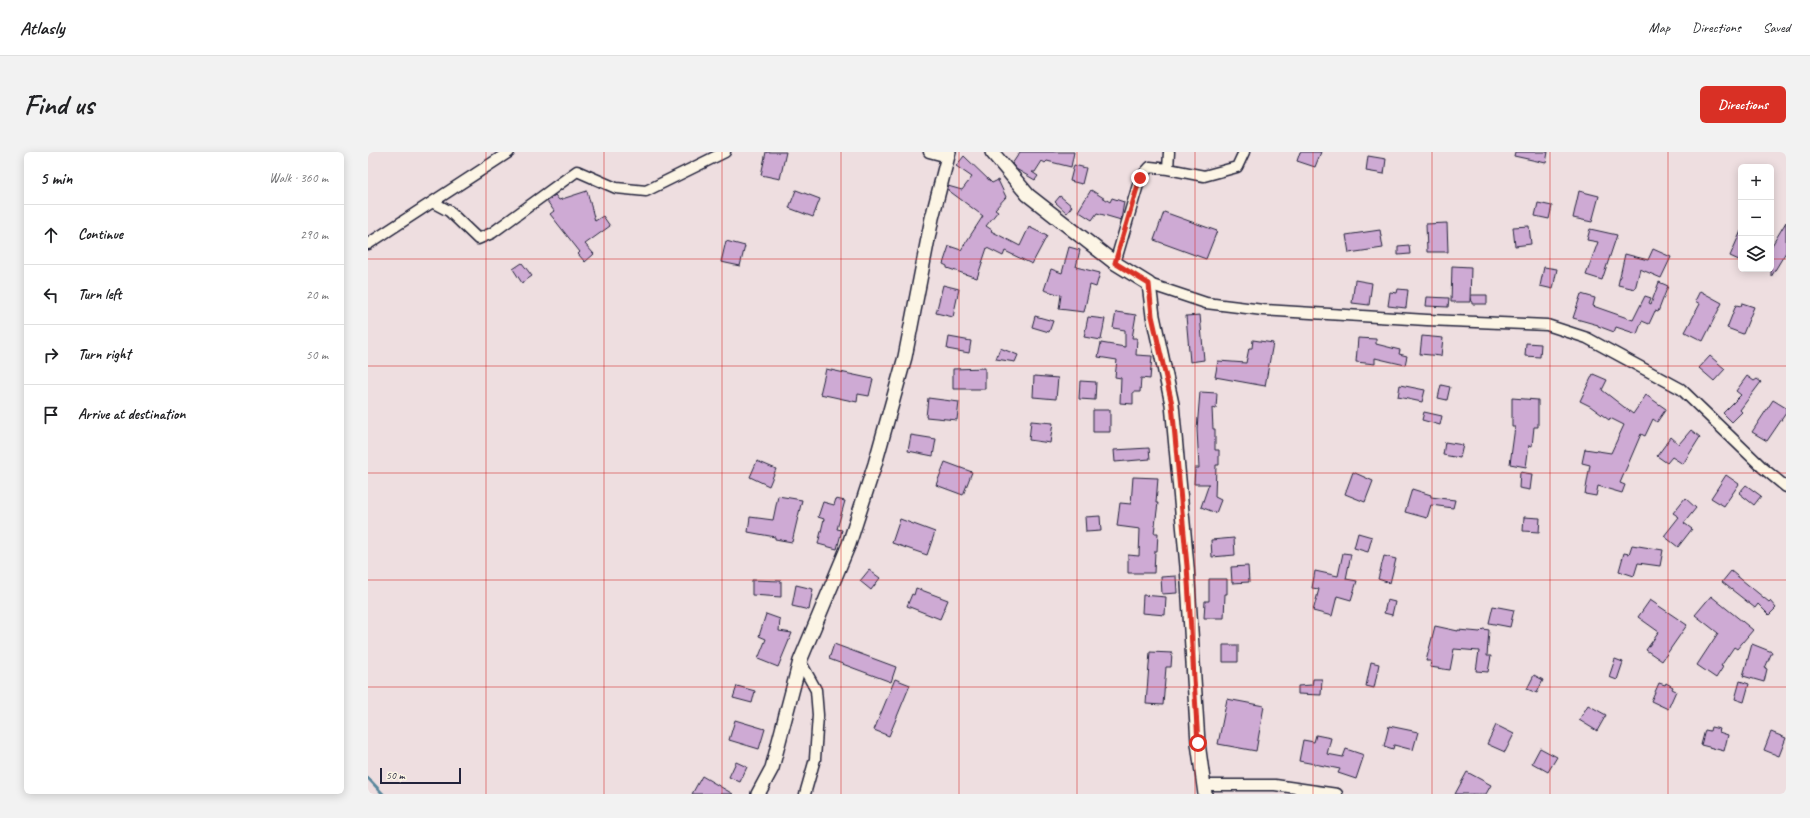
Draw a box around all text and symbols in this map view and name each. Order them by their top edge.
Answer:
text: Atlasly [20,16,64,40]
text: Map [1649,19,1670,36]
text: Directions [1692,19,1741,36]
text: Saved [1763,19,1790,36]
button: Directions [1700,86,1786,123]
text: Find us [24,87,94,122]
map controls [1738,164,1774,272]
button: + [1738,164,1774,200]
text: 5 min [40,168,72,189]
route end [1131,169,1149,187]
text: Walk · 360 m [269,170,328,186]
button: − [1738,200,1774,236]
icon: ahead [40,224,62,246]
text: Continue [78,225,123,244]
text: 290 m [300,227,328,243]
button: layers [1738,236,1774,272]
icon: left [40,284,62,306]
text: Turn left [78,285,121,304]
text: 20 m [306,287,328,303]
icon: right [40,344,62,366]
text: Turn right [78,345,131,364]
text: 50 m [306,347,328,363]
icon: arrive [40,404,62,426]
text: Arrive at destination [78,405,185,424]
route start [1189,734,1207,752]
scale bar [380,766,461,785]
text: 50 m [386,768,405,782]

